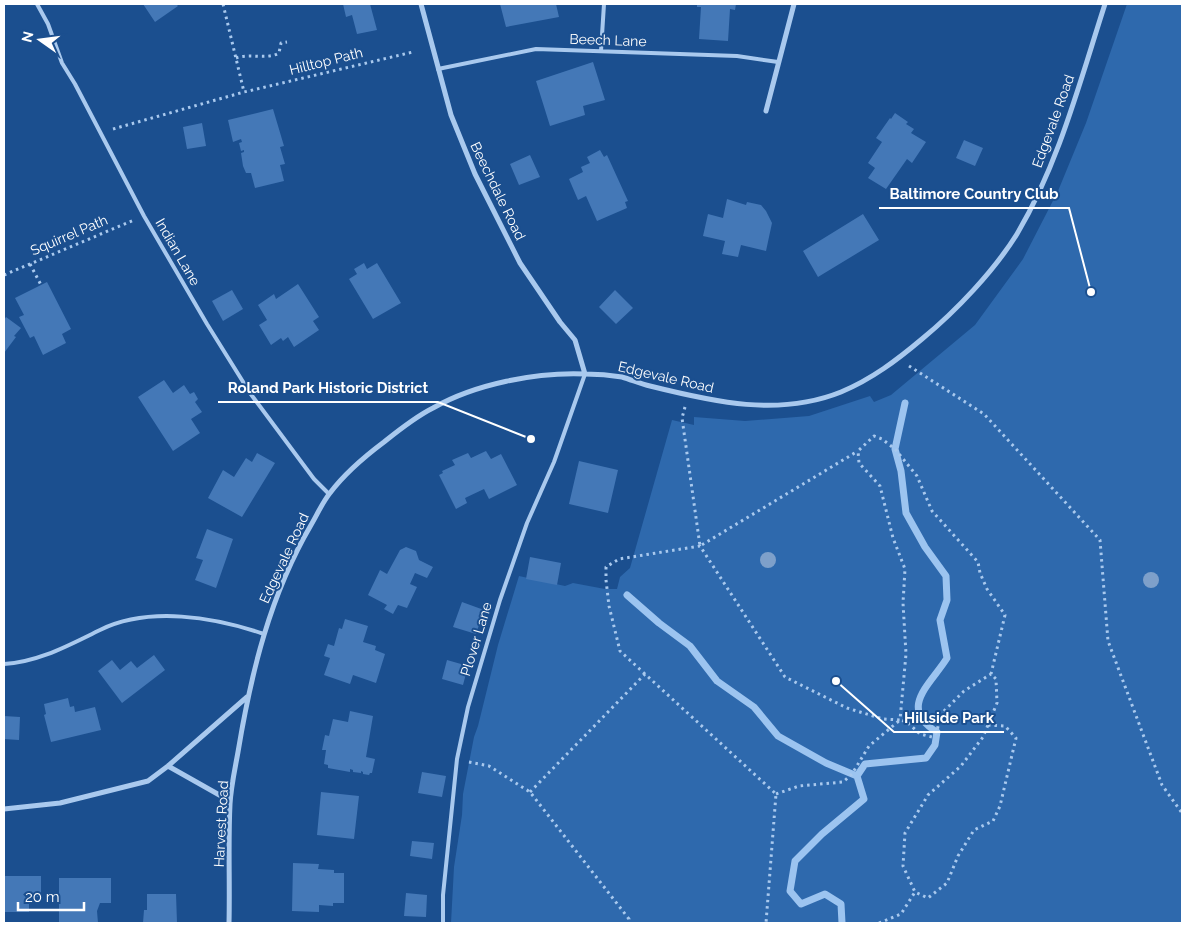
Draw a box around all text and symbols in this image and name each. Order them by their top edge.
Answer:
north arrow [15,15,65,65]
text: N [18,30,36,44]
street label: Beech Lane [569,31,647,49]
street label: Hilltop Path [288,44,364,78]
street label: Edgevale Road [1029,72,1077,170]
street label: Beechdale Road [467,139,529,243]
callout: Baltimore Country Club [879,178,1069,208]
text: Baltimore Country Club [890,185,1059,203]
street label: Squirrel Path [28,212,110,258]
street label: Indian Lane [152,216,204,288]
street label: Edgevale Road [617,358,715,396]
callout: Roland Park Historic District [218,372,438,402]
text: Roland Park Historic District [228,379,428,397]
street label: Edgevale Road [256,510,312,606]
street label: Plover Lane [457,600,495,678]
callout: Hillside Park [894,702,1004,732]
text: Hillside Park [904,709,995,727]
street label: Harvest Road [211,780,231,868]
scale bar [18,880,84,912]
text: 20 m [25,888,60,906]

